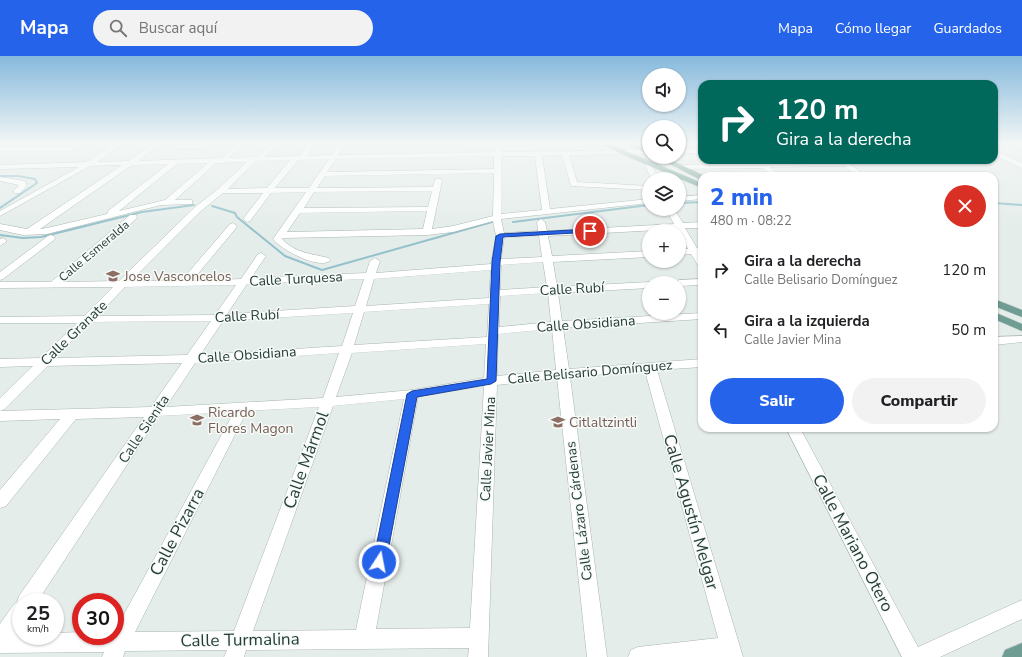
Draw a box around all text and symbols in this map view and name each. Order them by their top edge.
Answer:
search box [93,10,373,46]
text: Mapa [20,15,69,41]
icon: search [107,17,129,39]
text: Buscar aquí [139,18,217,38]
text: Mapa [778,19,813,38]
text: Cómo llegar [835,19,911,38]
text: Guardados [933,19,1002,38]
map controls [642,68,686,320]
button: sound [642,68,686,112]
text: 120 m [776,91,859,129]
icon: right [710,96,762,148]
button: search [642,120,686,164]
text: Gira a la derecha [776,127,912,151]
button: layers [642,172,686,216]
text: 2 min [710,181,773,213]
button: close [944,185,986,227]
text: 480 m · 08:22 [710,212,792,230]
pin [573,214,607,248]
street label: Calle Esmeralda [55,217,133,285]
icon: arrive [579,220,601,242]
button: + [642,224,686,268]
text: Gira a la derecha [744,251,861,271]
icon: right [710,259,732,281]
text: 120 m [942,260,986,280]
place label: Jose Vasconcelos [123,267,232,286]
street label: Calle Turquesa [249,267,343,291]
school or university icon: Jose Vasconcelos [105,268,121,284]
text: Calle Belisario Domínguez [744,271,897,289]
button: − [642,276,686,320]
street label: Calle Rubí [539,278,605,300]
street label: Calle Granate [36,296,112,370]
street label: Calle Rubí [214,305,280,327]
street label: Calle Obsidiana [536,311,636,337]
text: Gira a la izquierda [744,311,870,331]
icon: left [710,319,732,341]
text: 50 m [951,320,986,340]
text: Calle Javier Mina [744,331,841,349]
street label: Calle Obsidiana [197,342,297,368]
street label: Calle Belisario Domínguez [507,355,674,389]
button: Salir [710,378,844,424]
button: Compartir [852,378,986,424]
street label: Calle Sienita [114,391,174,467]
street label: Calle Javier Mina [476,396,500,502]
place label: Ricardo Flores Magon [208,403,294,438]
street label: Calle Mármol [278,408,334,512]
school or university icon: Ricardo Flores Magon [189,412,205,428]
place label: Citlaltzintli [569,413,637,432]
school or university icon: Citlaltzintli [550,414,566,430]
street label: Calle Agustín Melgar [658,431,724,593]
street label: Calle Lázaro Cárdenas [561,440,597,582]
street label: Calle Mariano Otero [807,470,899,616]
street label: Calle Pizarra [144,484,210,580]
position arrow [358,541,400,583]
speed limit sign: 30 [72,593,124,645]
text: 25 [26,600,50,627]
text: km/h [27,622,49,636]
street label: Calle Turmalina [180,627,300,653]

